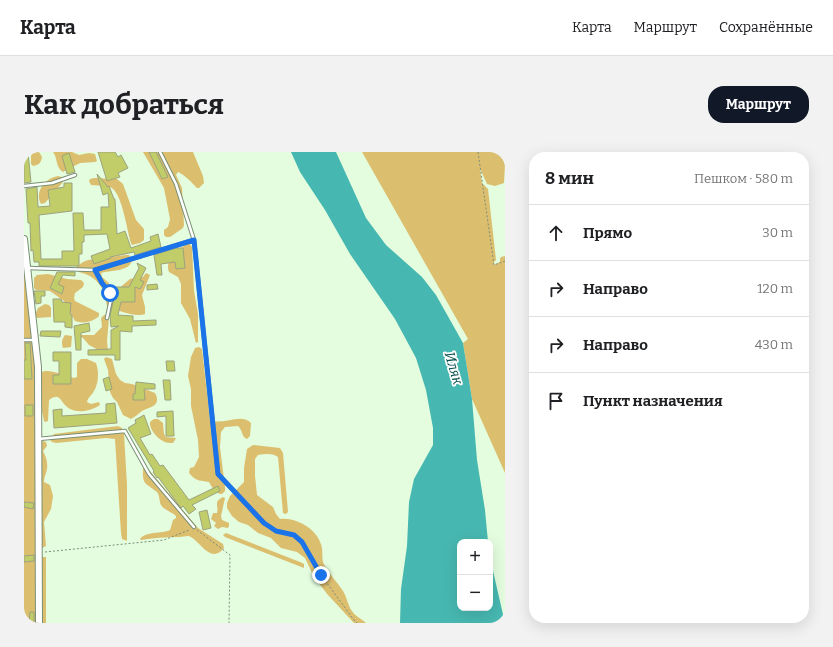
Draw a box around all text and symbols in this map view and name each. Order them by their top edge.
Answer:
text: Карта [20,16,76,39]
text: Карта [572,19,612,36]
text: Маршрут [634,19,697,36]
text: Сохранённые [719,19,813,36]
button: Маршрут [708,86,809,123]
text: Как добраться [24,88,224,121]
text: 8 мин [545,168,594,189]
text: Пешком · 580 m [694,171,793,186]
icon: ahead [545,222,567,244]
text: Прямо [583,224,632,242]
text: 30 m [762,225,793,240]
icon: right [545,278,567,300]
text: Направо [583,280,648,298]
text: 120 m [757,281,793,296]
route start [101,284,119,302]
icon: right [545,334,567,356]
text: Направо [583,336,648,354]
text: 430 m [755,337,793,352]
water label: Иляк [441,350,466,387]
icon: arrive [545,390,567,412]
text: Пункт назначения [583,392,723,410]
map controls [457,539,493,611]
button: + [457,539,493,575]
route end [312,566,330,584]
button: − [457,575,493,611]

